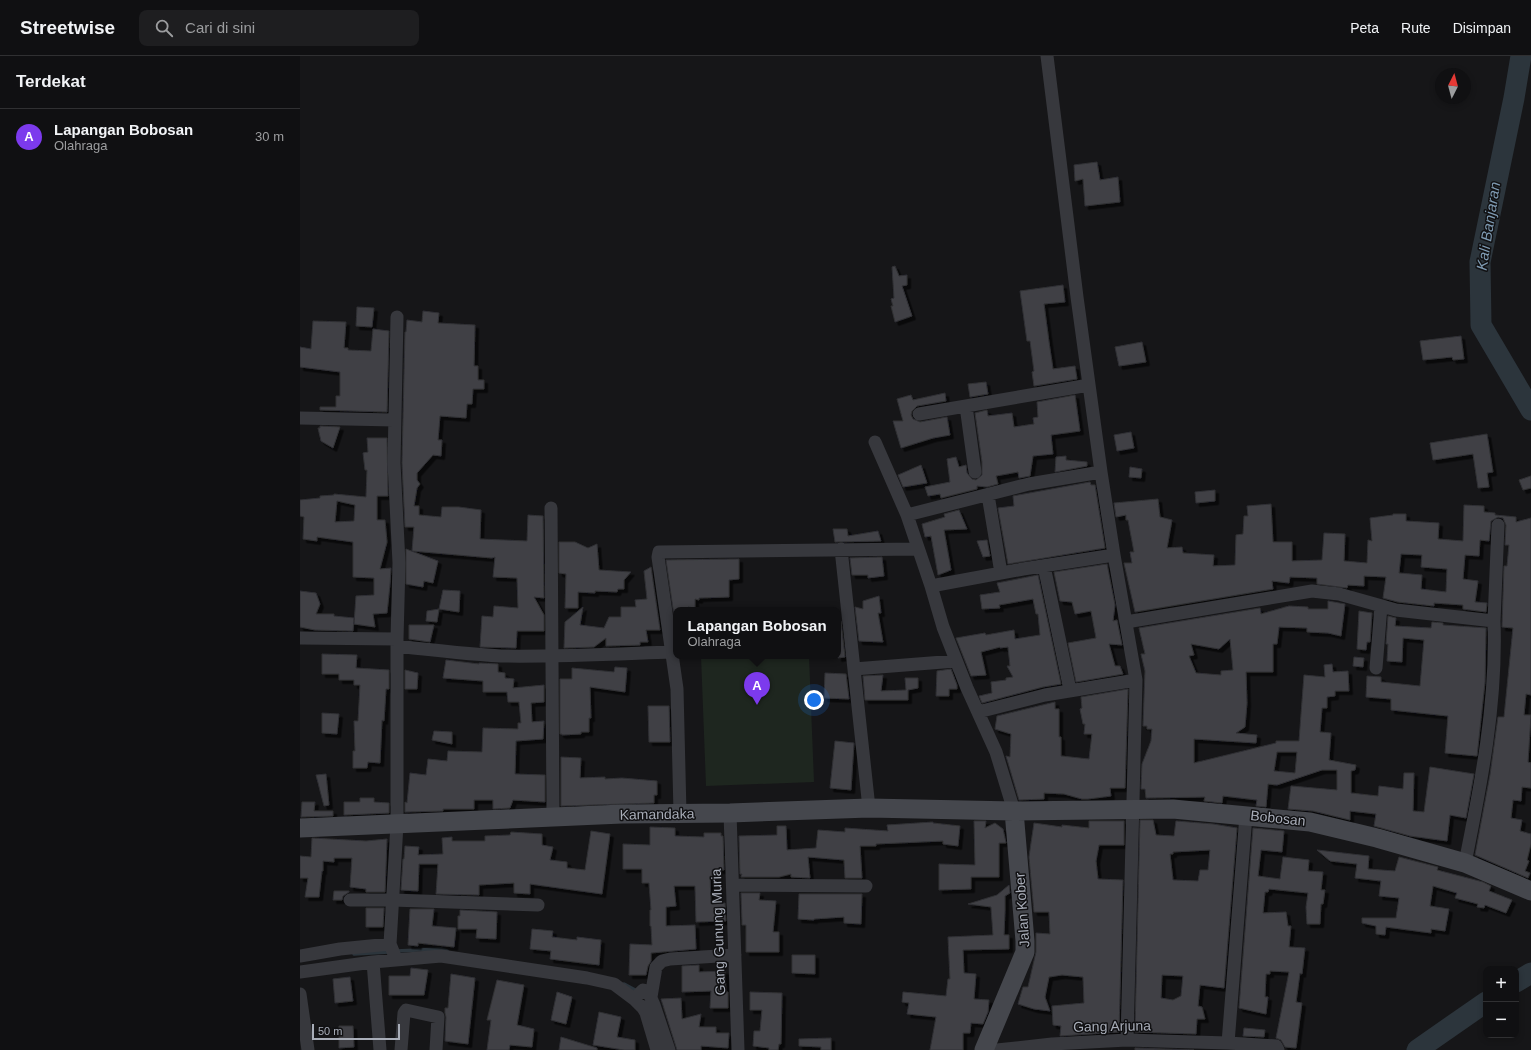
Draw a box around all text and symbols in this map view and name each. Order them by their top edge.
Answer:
search box [139,10,419,46]
text: Streetwise [20,17,115,38]
icon: search [153,17,175,39]
text: Cari di sini [185,19,255,36]
text: Peta [1350,20,1379,36]
text: Rute [1401,20,1431,36]
text: Disimpan [1453,20,1511,36]
north arrow [1435,68,1471,104]
text: Terdekat [16,72,86,91]
text: Lapangan Bobosan [54,121,193,138]
text: A [24,129,34,144]
text: 30 m [255,129,284,144]
text: Olahraga [54,138,107,153]
water label: Kali Banjaran [1473,181,1503,271]
popup [673,607,841,659]
text: Lapangan Bobosan [687,617,827,634]
text: Olahraga [687,634,741,649]
pin: A [744,672,770,705]
your location [804,690,824,710]
street label: Kamandaka [620,805,695,823]
street label: Bobosan [1250,807,1306,829]
street label: Gang Gunung Muria [708,868,728,996]
street label: Jalan Kober [1011,872,1033,948]
map controls [1483,966,1519,1038]
button: + [1483,966,1519,1002]
button: − [1483,1002,1519,1038]
street label: Gang Arjuna [1073,1017,1151,1035]
scale bar [312,1022,400,1041]
text: 50 m [318,1025,342,1037]

